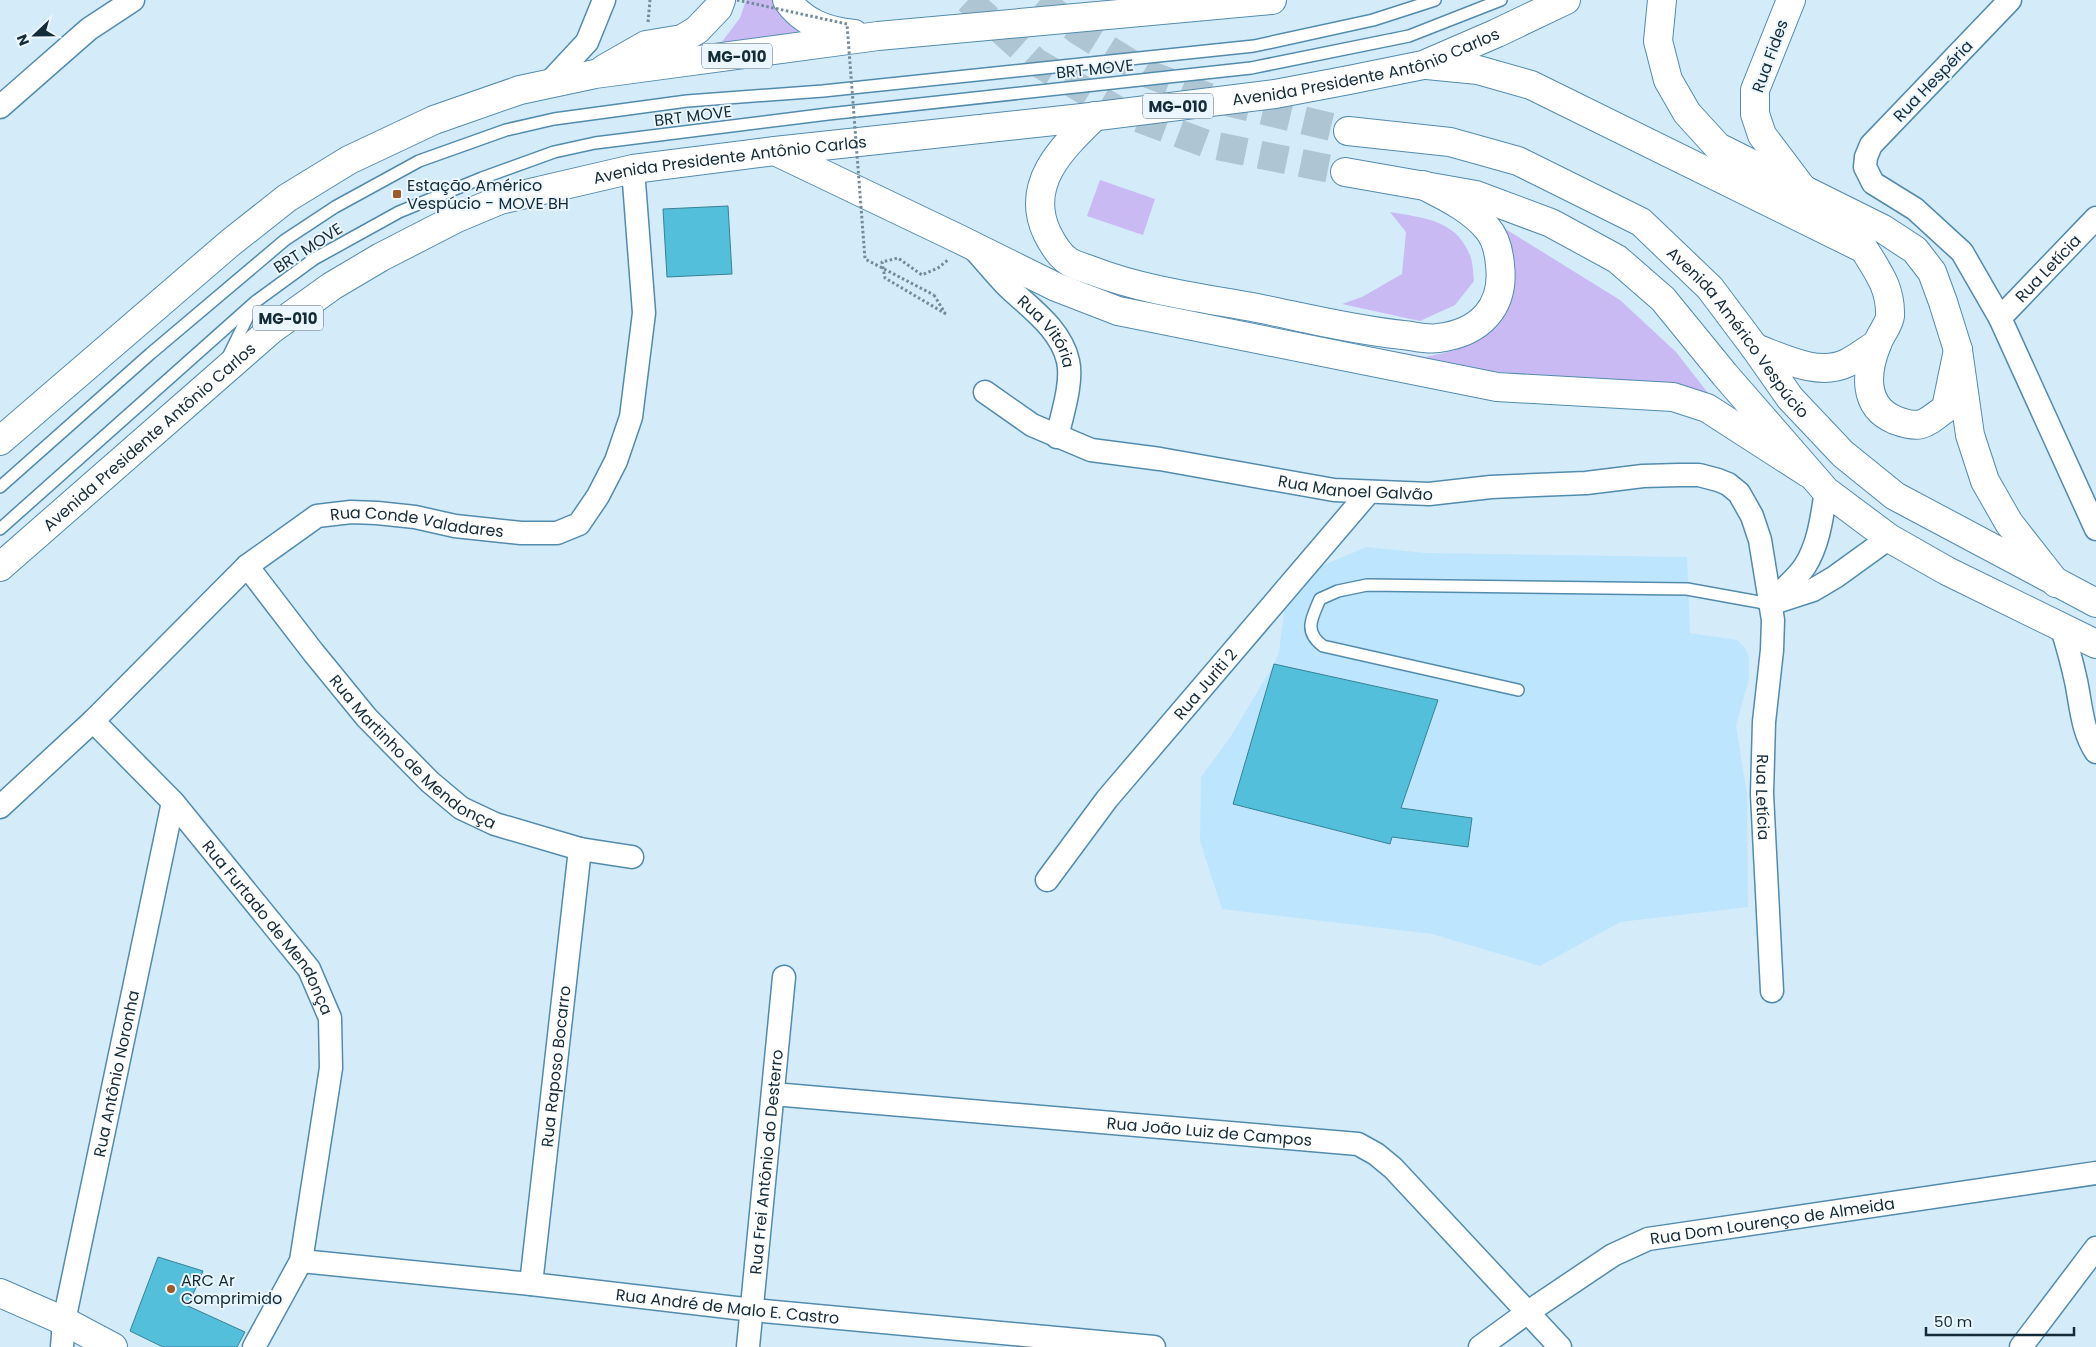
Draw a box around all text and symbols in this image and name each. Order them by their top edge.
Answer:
north arrow [10,10,60,60]
street label: Rua Fides [1746,16,1794,96]
street label: Avenida Presidente Antônio Carlos [1231,22,1503,111]
text: N [12,31,34,48]
street label: Rua Hespéria [1888,35,1978,127]
road number: MG-010 [702,44,772,68]
street label: BRT MOVE [1055,53,1135,85]
road number: MG-010 [1143,94,1213,118]
street label: BRT MOVE [653,100,733,132]
street label: Avenida Presidente Antônio Carlos [591,130,868,189]
place label: Estação Américo Vespúcio - MOVE BH [407,174,569,215]
marker: Estação Américo Vespúcio - MOVE BH [391,188,403,200]
street label: BRT MOVE [269,217,347,279]
street label: Rua Letícia [2010,229,2086,307]
street label: Avenida Américo Vespúcio [1662,241,1815,423]
street label: Rua Vitória [1013,290,1081,370]
road number: MG-010 [253,306,323,330]
street label: Avenida Presidente Antônio Carlos [38,337,260,536]
street label: Rua Manoel Galvão [1276,469,1433,506]
street label: Rua Conde Valadares [329,500,505,543]
street label: Rua Juriti 2 [1168,643,1242,725]
street label: Rua Martinho de Mendonça [324,669,500,834]
street label: Rua Letícia [1750,754,1776,841]
street label: Rua Furtado de Mendonça [197,835,339,1018]
street label: Rua Raposo Bocarro [535,984,576,1148]
street label: Rua Antônio Noronha [87,988,145,1159]
street label: Rua Frei Antônio do Desterro [744,1048,788,1275]
street label: Rua João Luiz de Campos [1106,1111,1313,1152]
street label: Rua Dom Lourenço de Almeida [1649,1191,1896,1250]
place label: ARC Ar Comprimido [181,1269,282,1310]
marker: ARC Ar Comprimido [165,1283,177,1295]
street label: Rua André de Malo E. Castro [615,1283,840,1329]
scale bar [1926,1304,2074,1336]
text: 50 m [1934,1311,1972,1332]

